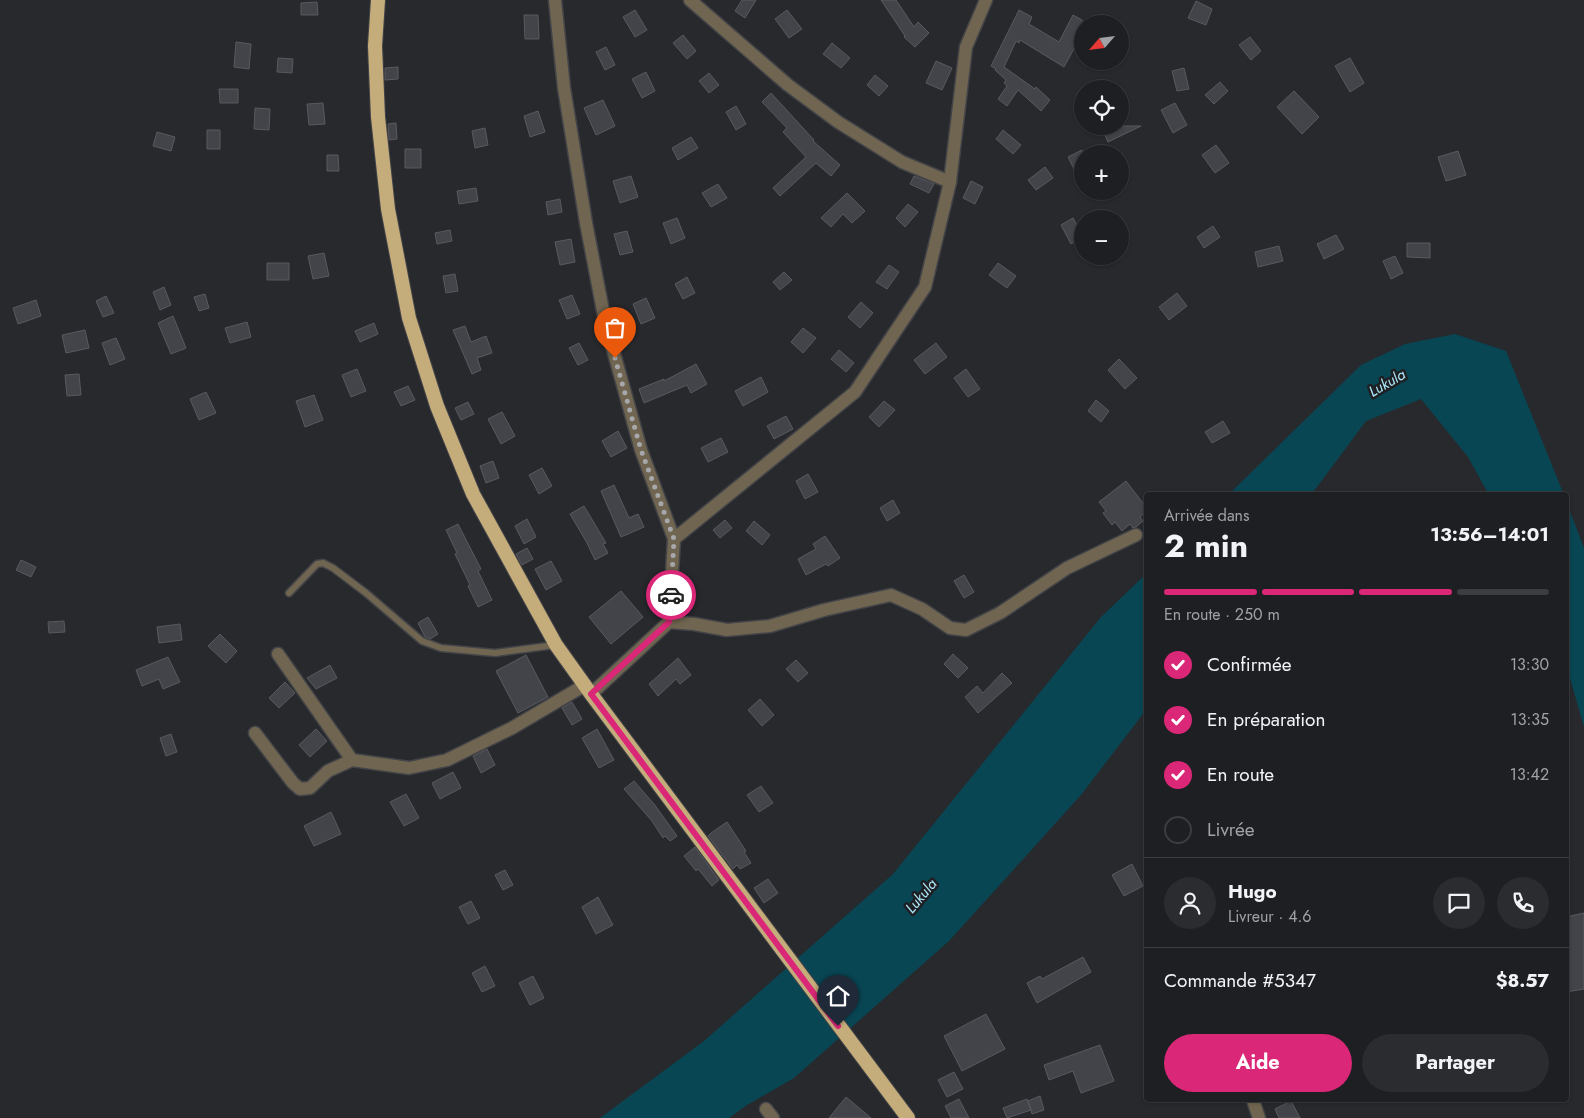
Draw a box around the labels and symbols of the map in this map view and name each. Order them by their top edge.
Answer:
north arrow [1074,15,1129,70]
pin [594,307,636,358]
water label: Lukula [1364,363,1410,402]
courier [646,570,696,620]
water label: Lukula [900,873,943,918]
pin [817,975,859,1026]

